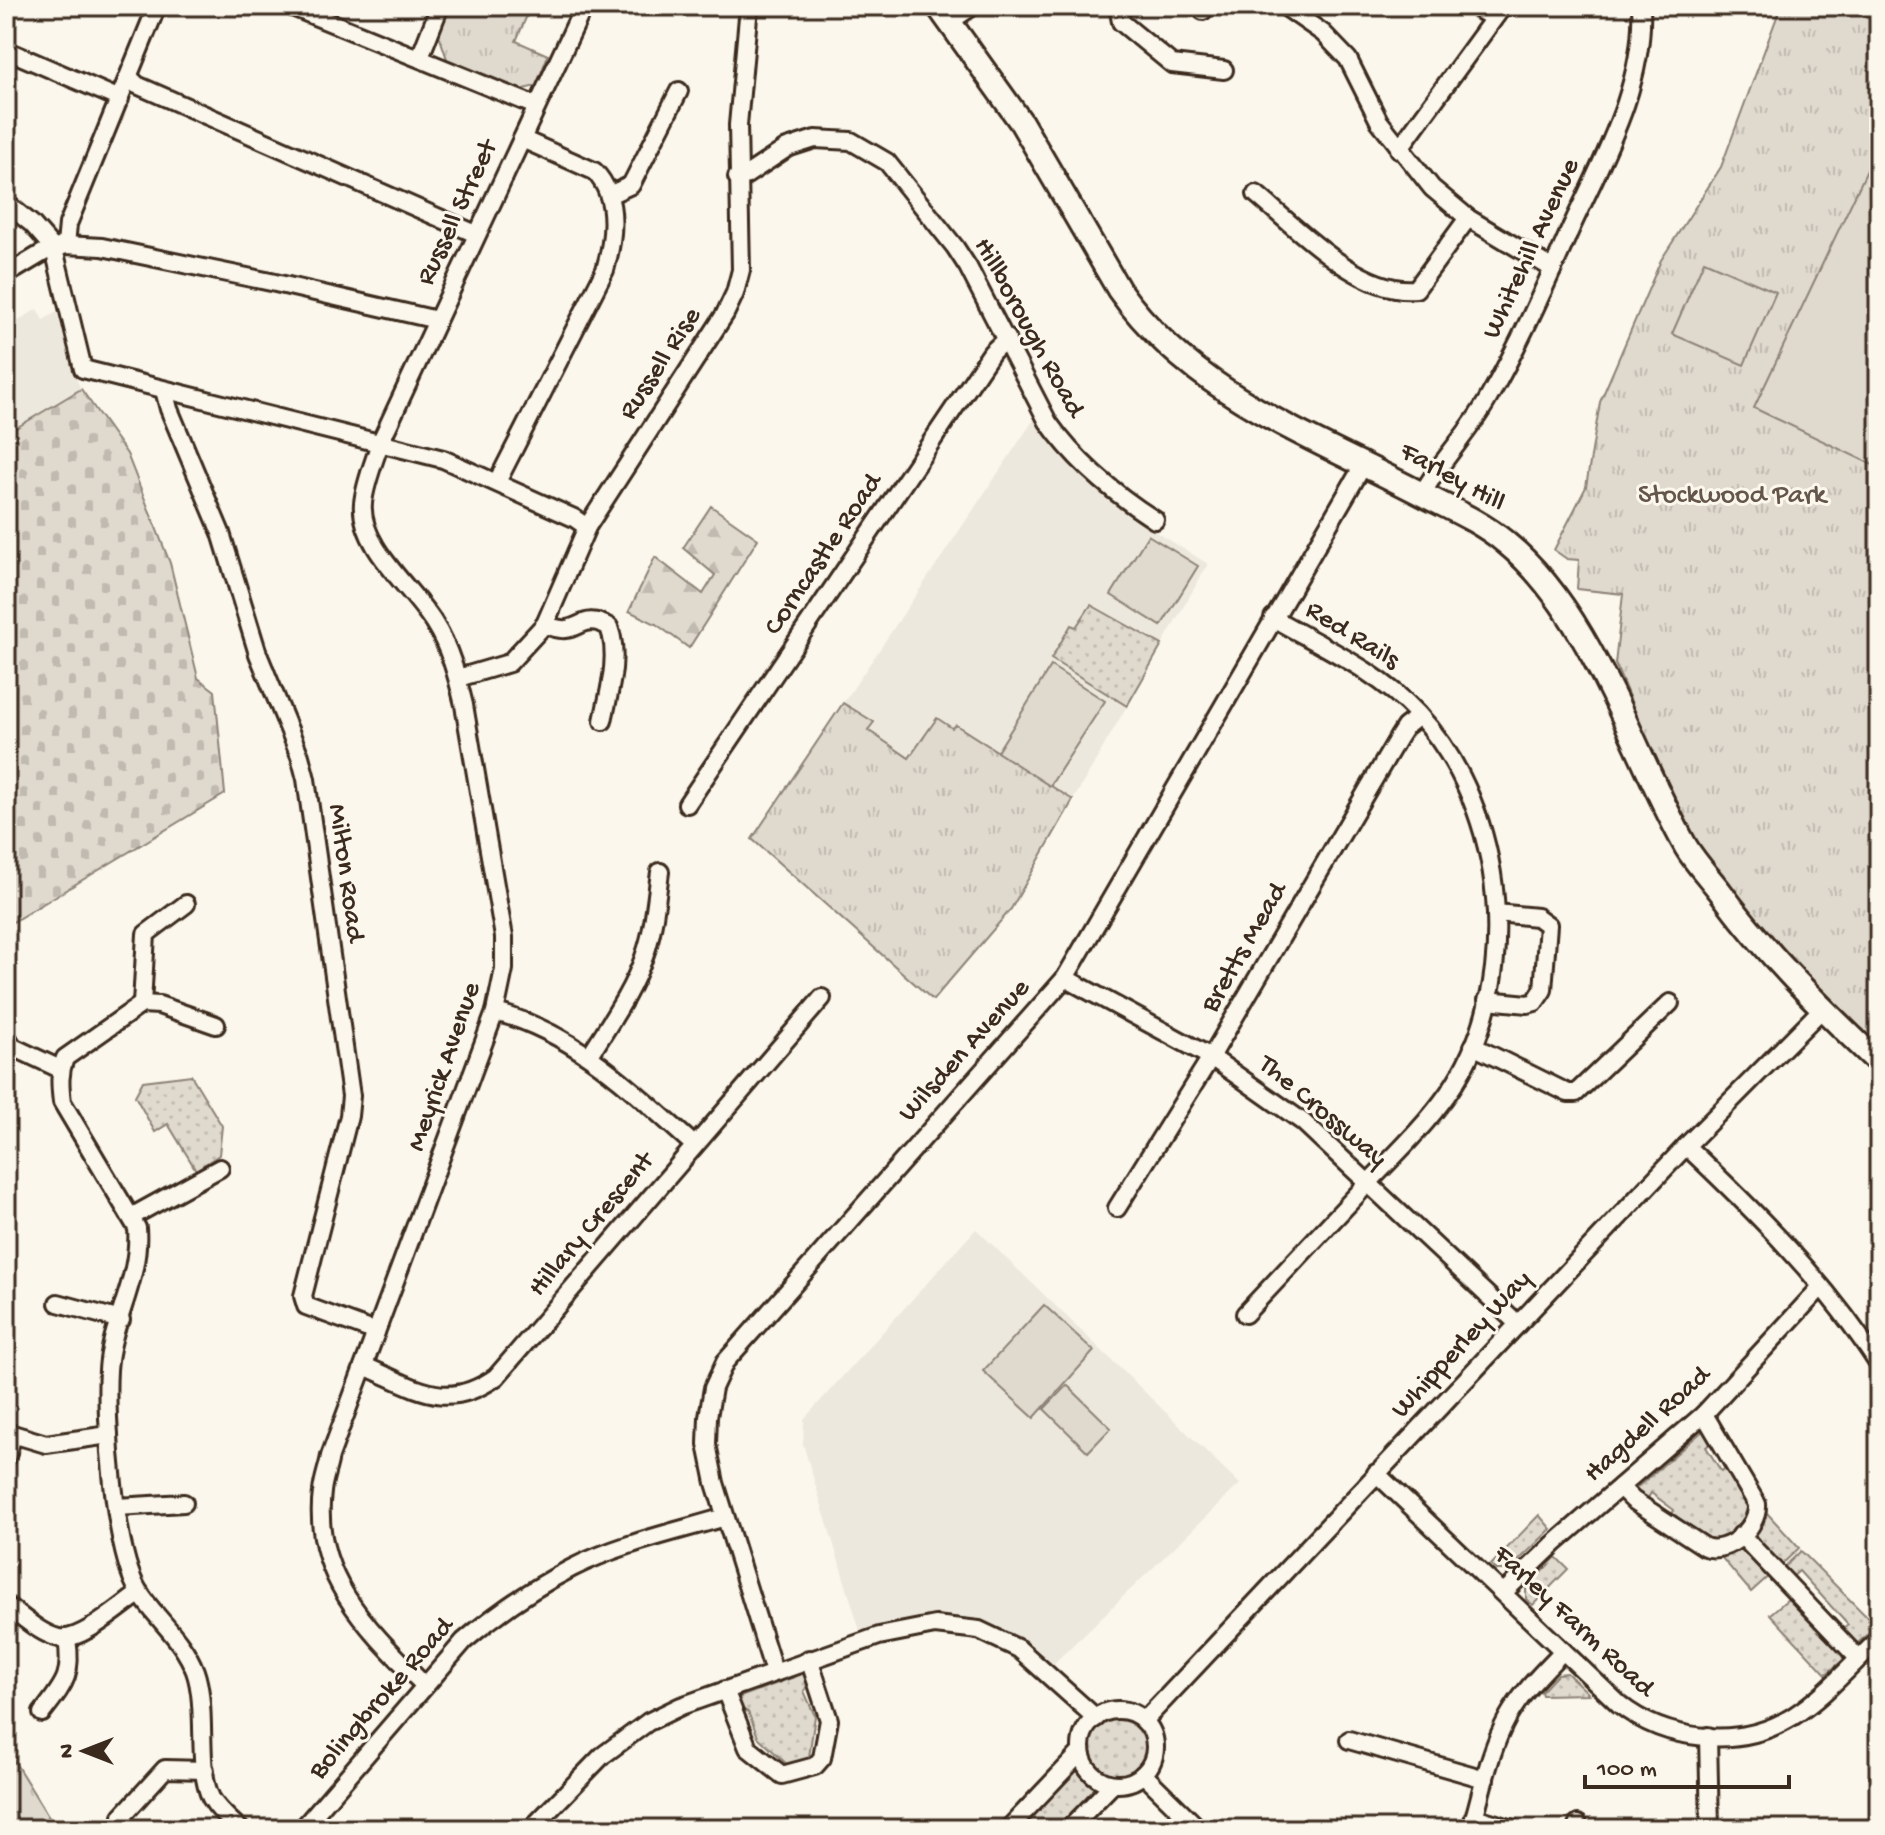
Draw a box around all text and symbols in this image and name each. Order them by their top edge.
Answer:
street label: Russell Street [410,133,507,291]
street label: Whitehill Avenue [1476,153,1588,344]
street label: Hillborough Road [965,233,1092,426]
street label: Russell Rise [612,301,710,426]
street label: Farley Hill [1393,435,1510,520]
street label: Corncastle Road [758,466,892,642]
park label: Stockwood Park [1638,480,1829,513]
street label: Red Rails [1299,594,1406,678]
street label: Milton Road [319,802,371,947]
street label: Bretts Mead [1194,875,1297,1020]
street label: Wilsden Avenue [892,972,1038,1129]
street label: Meyrick Avenue [401,978,490,1156]
street label: The Crossway [1249,1047,1393,1176]
street label: Hillary Crescent [522,1144,664,1304]
street label: Whipperley Way [1385,1264,1539,1426]
street label: Hagdell Road [1578,1358,1720,1490]
street label: Farley Farm Road [1485,1538,1662,1707]
street label: Bolingbroke Road [302,1609,463,1788]
north arrow [44,1711,124,1791]
scale bar [1585,1739,1789,1789]
text: N [55,1744,81,1758]
text: 100 m [1596,1756,1657,1785]

